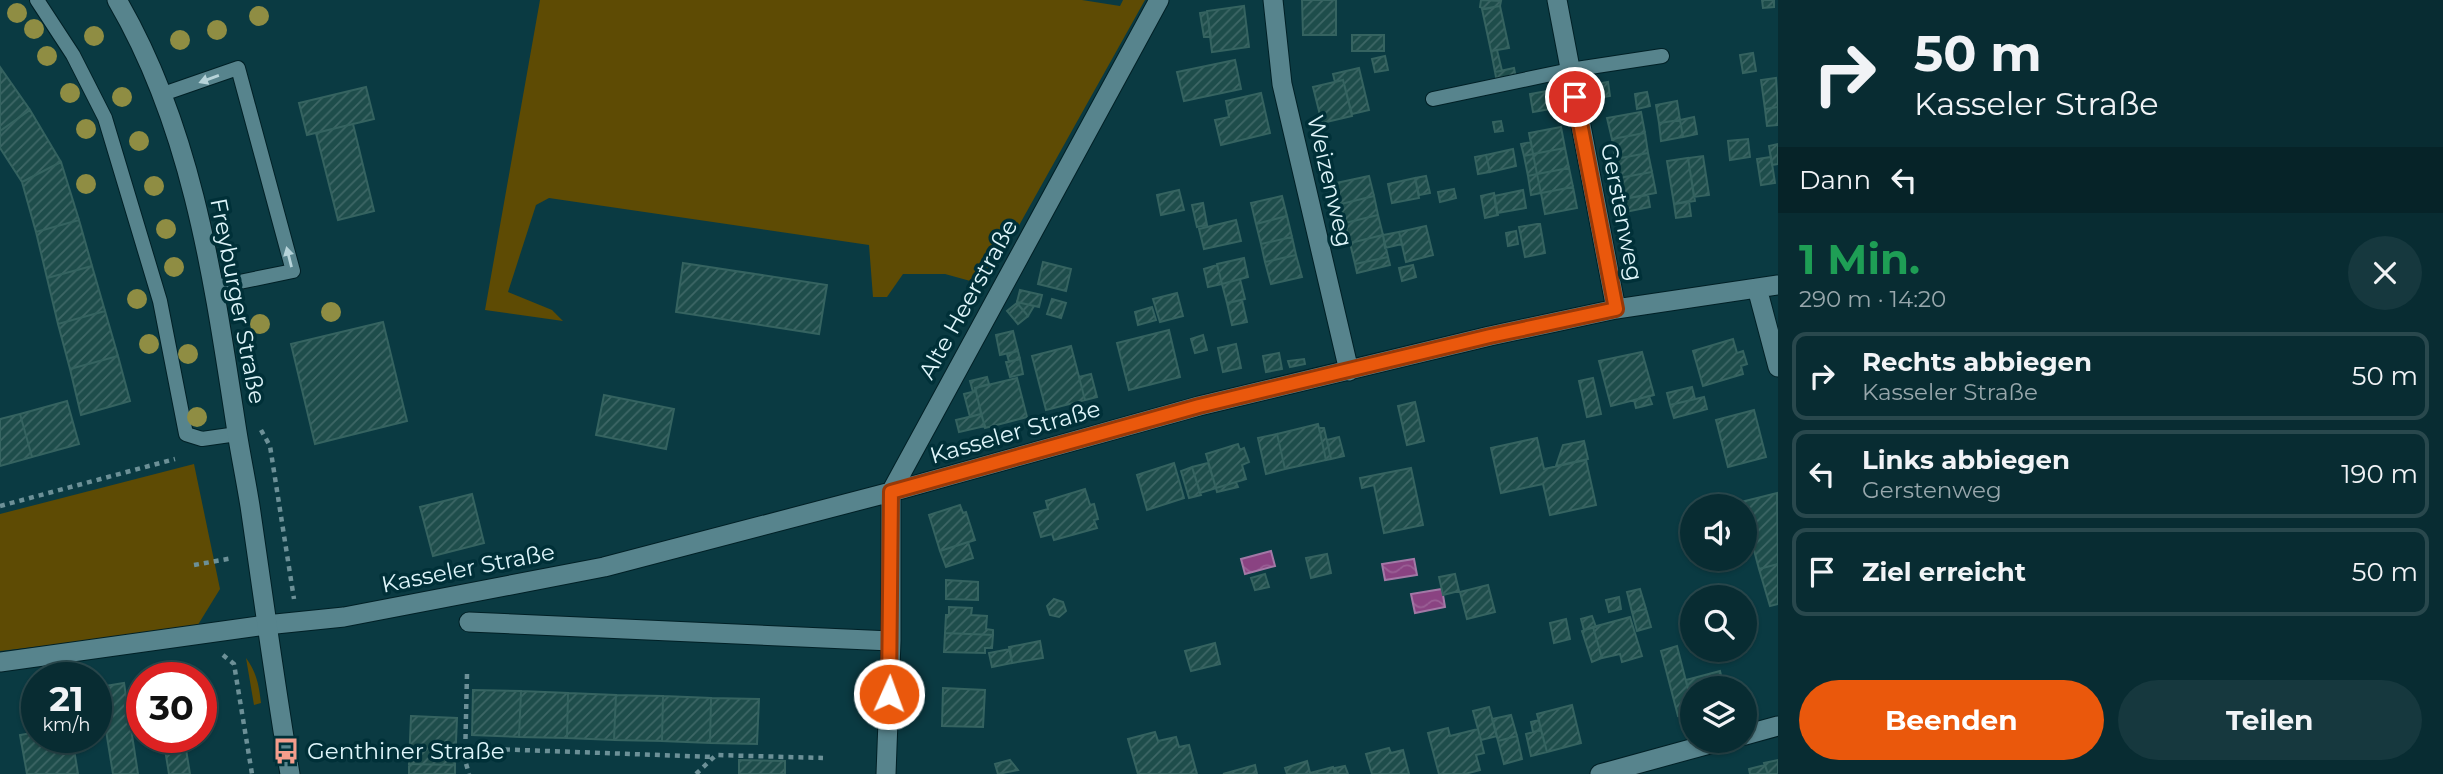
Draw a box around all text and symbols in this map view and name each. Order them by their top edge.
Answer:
text: 50 m [1914,24,2042,83]
icon: right [1799,28,1890,119]
pin [1545,67,1605,127]
one-way arrow [199,73,220,84]
icon: arrive [1556,78,1594,116]
text: Kasseler Straße [1914,84,2159,123]
street label: Weizenweg [1301,112,1359,250]
street label: Gerstenweg [1595,141,1649,283]
icon: left [1885,161,1923,199]
text: Dann [1799,164,1871,196]
street label: Freyburger Straße [204,196,272,406]
street label: Alte Heerstraße [912,214,1024,384]
text: 1 Min. [1799,233,1920,285]
button: close [2348,236,2422,310]
one-way arrow [283,246,294,268]
text: 290 m · 14:20 [1799,285,1946,313]
text: Rechts abbiegen [1862,346,2092,378]
icon: right [1803,357,1841,395]
text: 50 m [2352,360,2418,392]
text: Kasseler Straße [1862,378,2038,406]
street label: Kasseler Straße [927,394,1103,470]
text: Links abbiegen [1862,444,2070,476]
icon: left [1803,455,1841,493]
text: 190 m [2341,458,2418,490]
text: Gerstenweg [1862,476,2002,504]
map controls [1680,494,1757,753]
button: sound [1680,494,1757,571]
street label: Kasseler Straße [379,537,557,599]
icon: arrive [1803,553,1841,591]
text: Ziel erreicht [1862,556,2026,588]
text: 50 m [2352,556,2418,588]
button: search [1680,585,1757,662]
position arrow [852,657,926,731]
speed limit sign: 30 [126,662,217,753]
button: layers [1680,676,1757,753]
text: 21 [49,677,84,720]
button: Beenden [1799,680,2104,760]
button: Teilen [2118,680,2422,760]
text: km/h [42,714,91,736]
bus stop icon: Genthiner Straße [271,736,301,766]
place label: Genthiner Straße [307,737,505,765]

